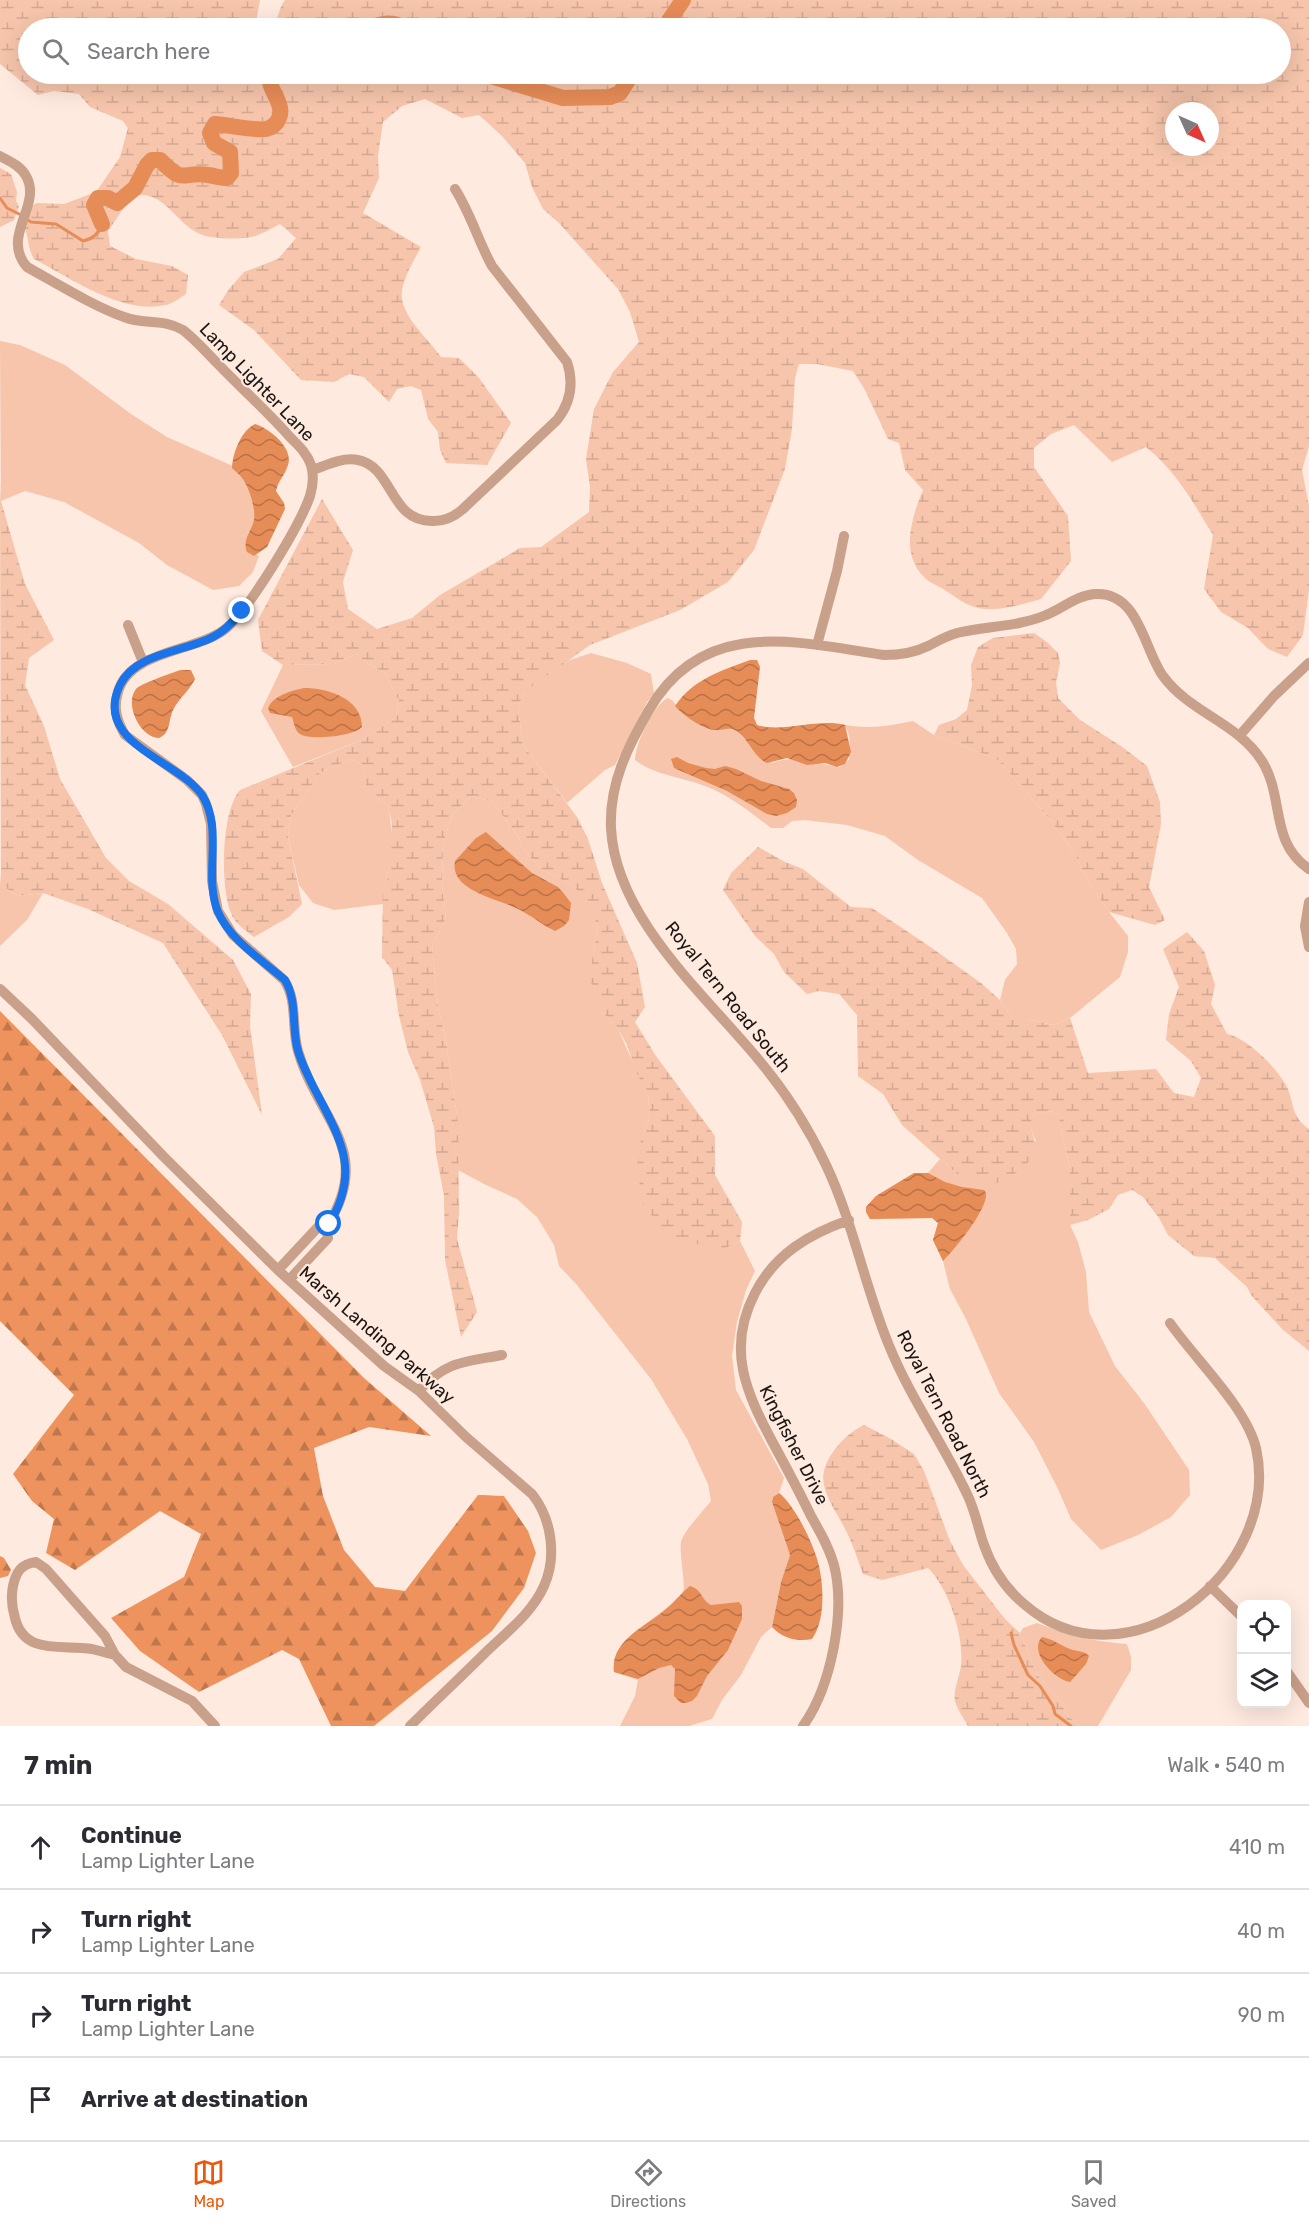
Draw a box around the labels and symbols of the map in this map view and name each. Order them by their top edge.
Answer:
north arrow [1165,102,1219,156]
street label: Lamp Lighter Lane [195,318,319,446]
route end [228,597,254,623]
street label: Royal Tern Road South [660,917,796,1077]
route start [315,1210,341,1236]
street label: Marsh Landing Parkway [295,1261,459,1409]
street label: Royal Tern Road North [892,1326,996,1502]
street label: Kingfisher Drive [754,1382,834,1508]

